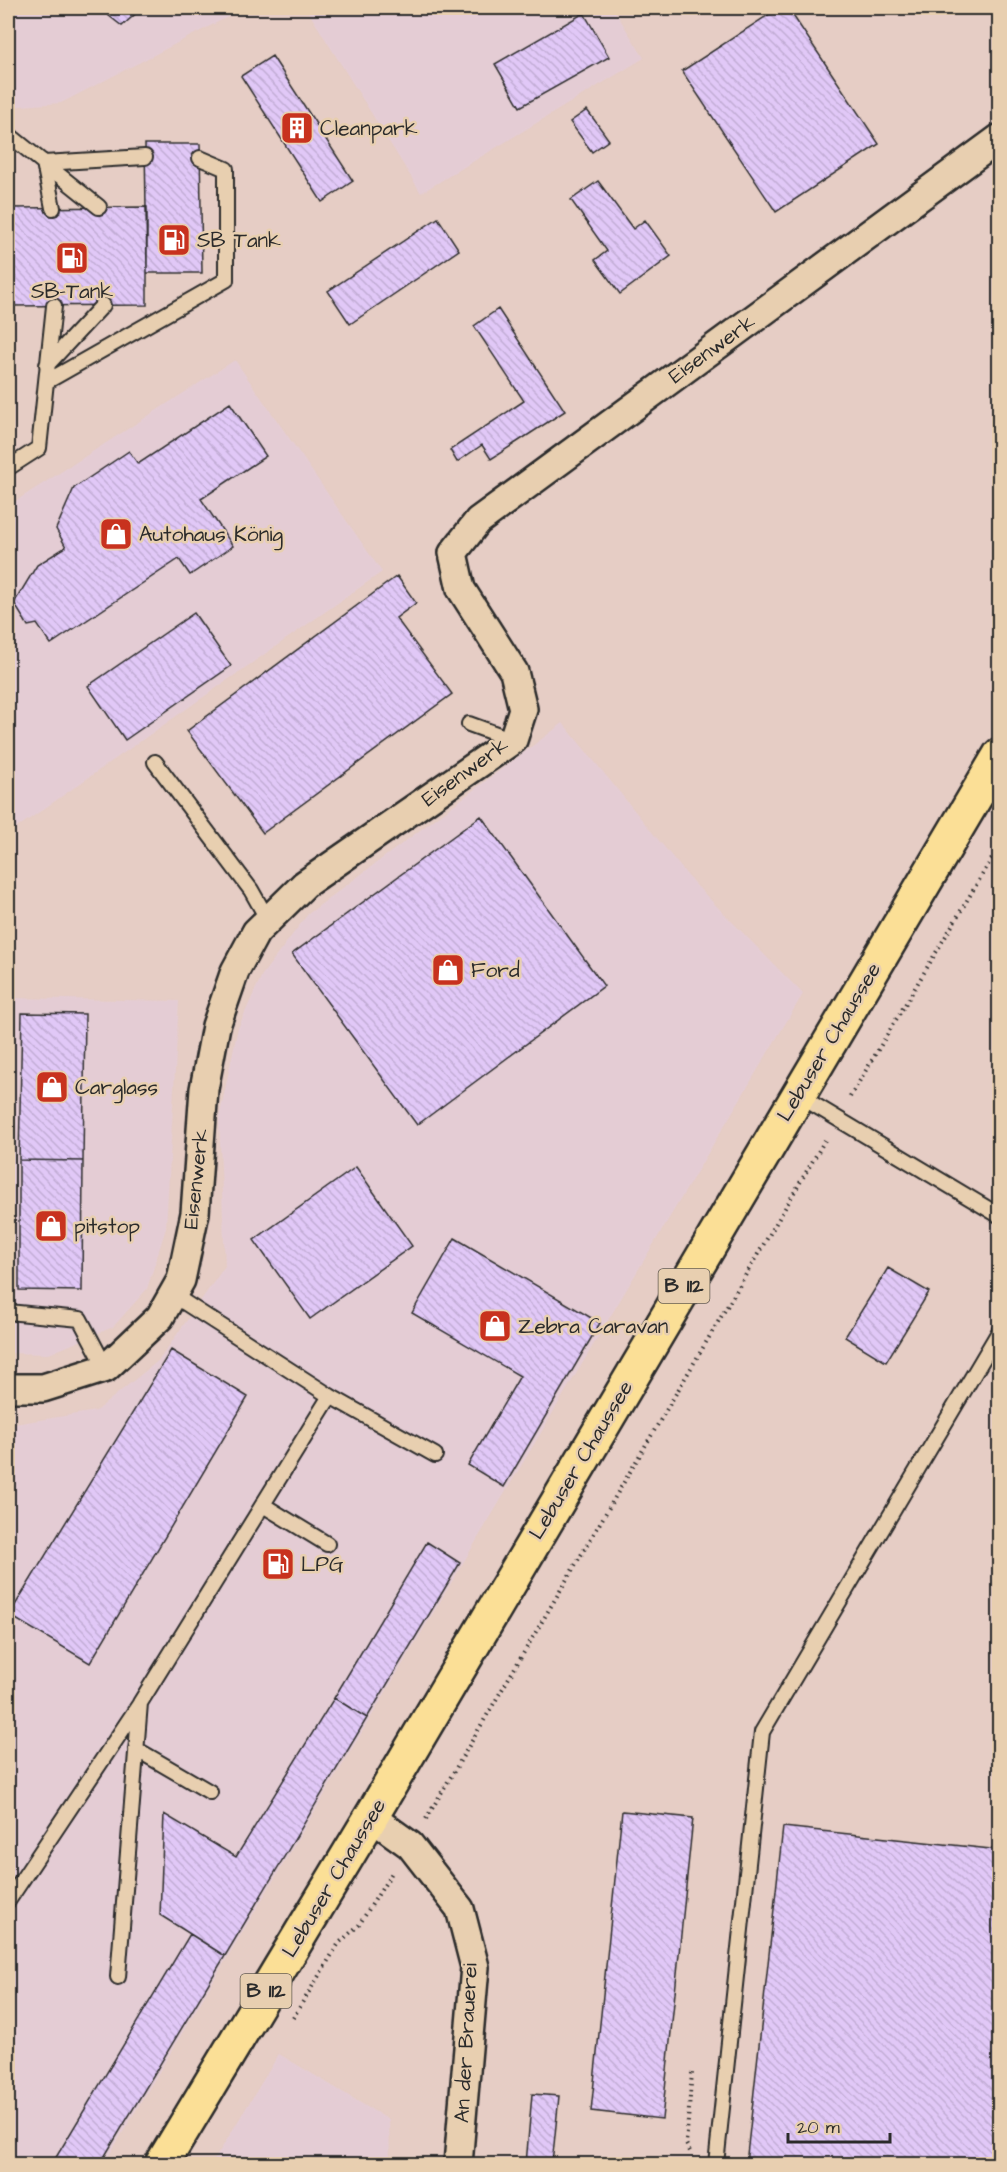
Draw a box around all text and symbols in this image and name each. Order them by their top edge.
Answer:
building icon: Cleanpark [279,110,315,146]
place label: Cleanpark [320,114,418,144]
fuel station icon: SB Tank [156,222,192,258]
place label: SB Tank [197,226,281,255]
fuel station icon: SB-Tank [54,240,90,276]
place label: SB-Tank [31,277,113,306]
street label: Eisenwerk [663,308,761,390]
shop icon: Autohaus König [98,516,134,552]
place label: Autohaus König [139,520,283,551]
street label: Eisenwerk [416,731,514,813]
shop icon: Ford [430,952,466,988]
place label: Ford [471,956,520,985]
street label: Lebuser Chaussee [770,957,888,1127]
shop icon: Carglass [34,1069,70,1105]
place label: Carglass [75,1073,158,1104]
street label: Eisenwerk [176,1127,216,1231]
shop icon: pitstop [33,1208,69,1244]
place label: pitstop [74,1212,140,1242]
road number: B 112 [658,1269,710,1303]
shop icon: Zebra Caravan [477,1308,513,1344]
place label: Zebra Caravan [518,1312,668,1341]
street label: Lebuser Chaussee [522,1375,640,1545]
fuel station icon: LPG [260,1546,296,1582]
place label: LPG [301,1550,344,1579]
street label: Lebuser Chaussee [275,1793,393,1963]
street label: An der Brauerei [447,1962,485,2124]
road number: B 112 [240,1974,292,2008]
scale bar [788,2106,890,2144]
text: 20 m [797,2115,840,2140]

